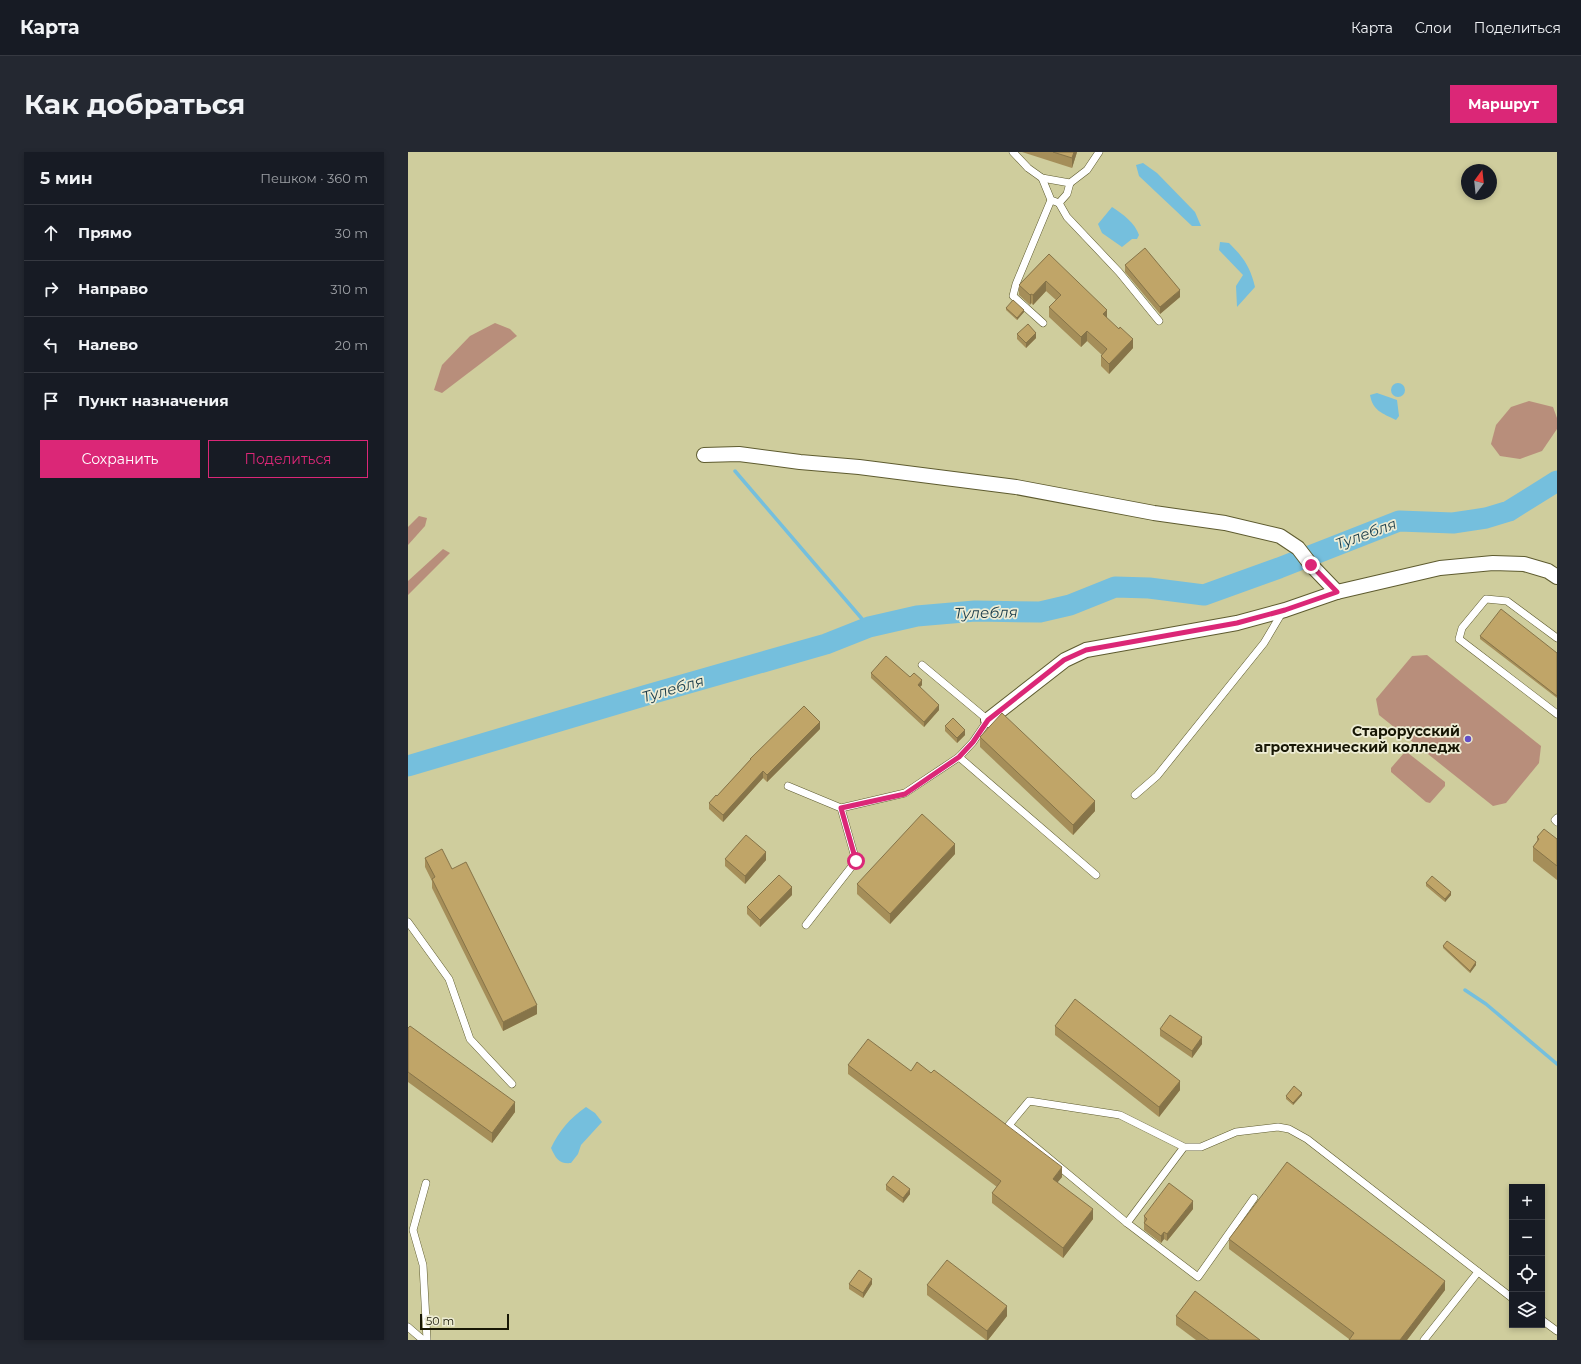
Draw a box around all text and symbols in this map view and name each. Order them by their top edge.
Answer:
text: Карта [20,16,80,39]
text: Карта [1351,19,1393,37]
text: Слои [1415,19,1452,37]
text: Поделиться [1474,19,1561,37]
button: Маршрут [1450,85,1557,123]
text: Как добраться [24,87,245,121]
north arrow [1461,164,1497,200]
text: 5 мин [40,168,93,188]
text: Пешком · 360 m [260,170,368,186]
icon: ahead [40,222,62,244]
text: Прямо [78,223,132,242]
text: 30 m [335,225,368,241]
icon: right [40,278,62,300]
text: Направо [78,279,148,298]
text: 310 m [330,281,368,297]
icon: left [40,334,62,356]
text: Налево [78,335,138,354]
text: 20 m [335,337,368,353]
icon: arrive [40,390,62,412]
text: Пункт назначения [78,391,229,410]
button: Сохранить [40,440,200,478]
button: Поделиться [208,440,368,478]
water label: Тулебля [1333,514,1399,553]
route end [1302,556,1320,574]
water label: Тулебля [954,602,1018,623]
water label: Тулебля [640,671,706,706]
place label: Старорусский агротехнический колледж [1255,722,1460,756]
marker: Старорусский агротехнический колледж [1463,734,1473,744]
route start [847,852,865,870]
map controls [1509,1184,1545,1328]
button: + [1509,1184,1545,1220]
button: − [1509,1220,1545,1256]
button: locate [1509,1256,1545,1292]
button: layers [1509,1292,1545,1328]
scale bar [420,1312,509,1331]
text: 50 m [426,1314,454,1328]

